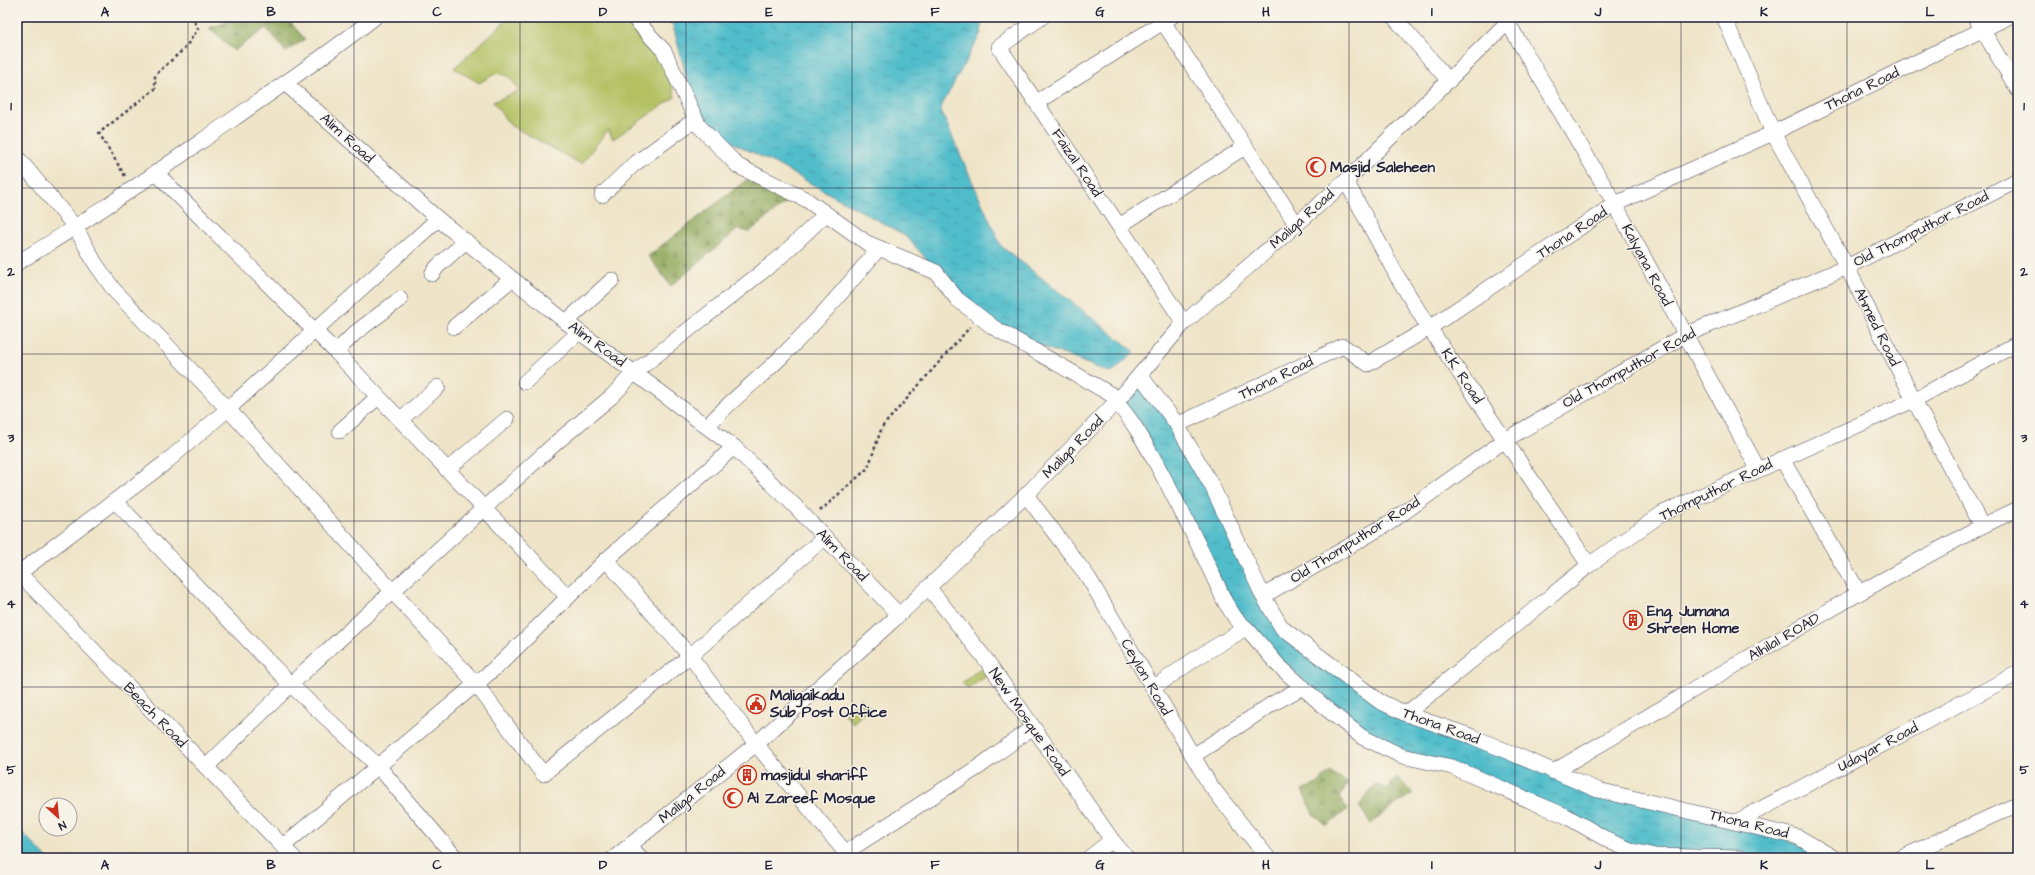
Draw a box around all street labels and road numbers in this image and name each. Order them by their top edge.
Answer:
street label: Thona Road [1821,62,1903,116]
street label: Alim Road [315,108,379,168]
street label: Faizal Road [1046,125,1108,202]
street label: Maliga Road [1265,184,1340,254]
street label: Old Thomputhor Road [1850,186,1993,272]
street label: Thona Road [1533,202,1612,264]
street label: Kalyana Road [1616,220,1678,311]
street label: Ahmed Road [1849,284,1905,370]
street label: Alim Road [564,316,630,372]
street label: Old Thomputhor Road [1558,322,1700,413]
street label: K.K. Road [1436,344,1488,408]
street label: Thona Road [1235,351,1317,405]
street label: Maliga Road [1037,411,1109,484]
street label: Thomputhor Road [1656,453,1776,527]
street label: Old Thomputhor Road [1286,491,1424,589]
street label: Alim Road [811,524,873,586]
street label: Alhilal ROAD [1744,608,1824,666]
street label: Ceylon Road [1115,635,1177,720]
street label: New Mosque Road [984,664,1074,781]
street label: Beach Road [118,678,192,753]
street label: Thona Road [1399,702,1483,750]
street label: Udayar Road [1834,717,1923,778]
street label: Maliga Road [654,761,731,829]
street label: Thona Road [1707,804,1791,844]

